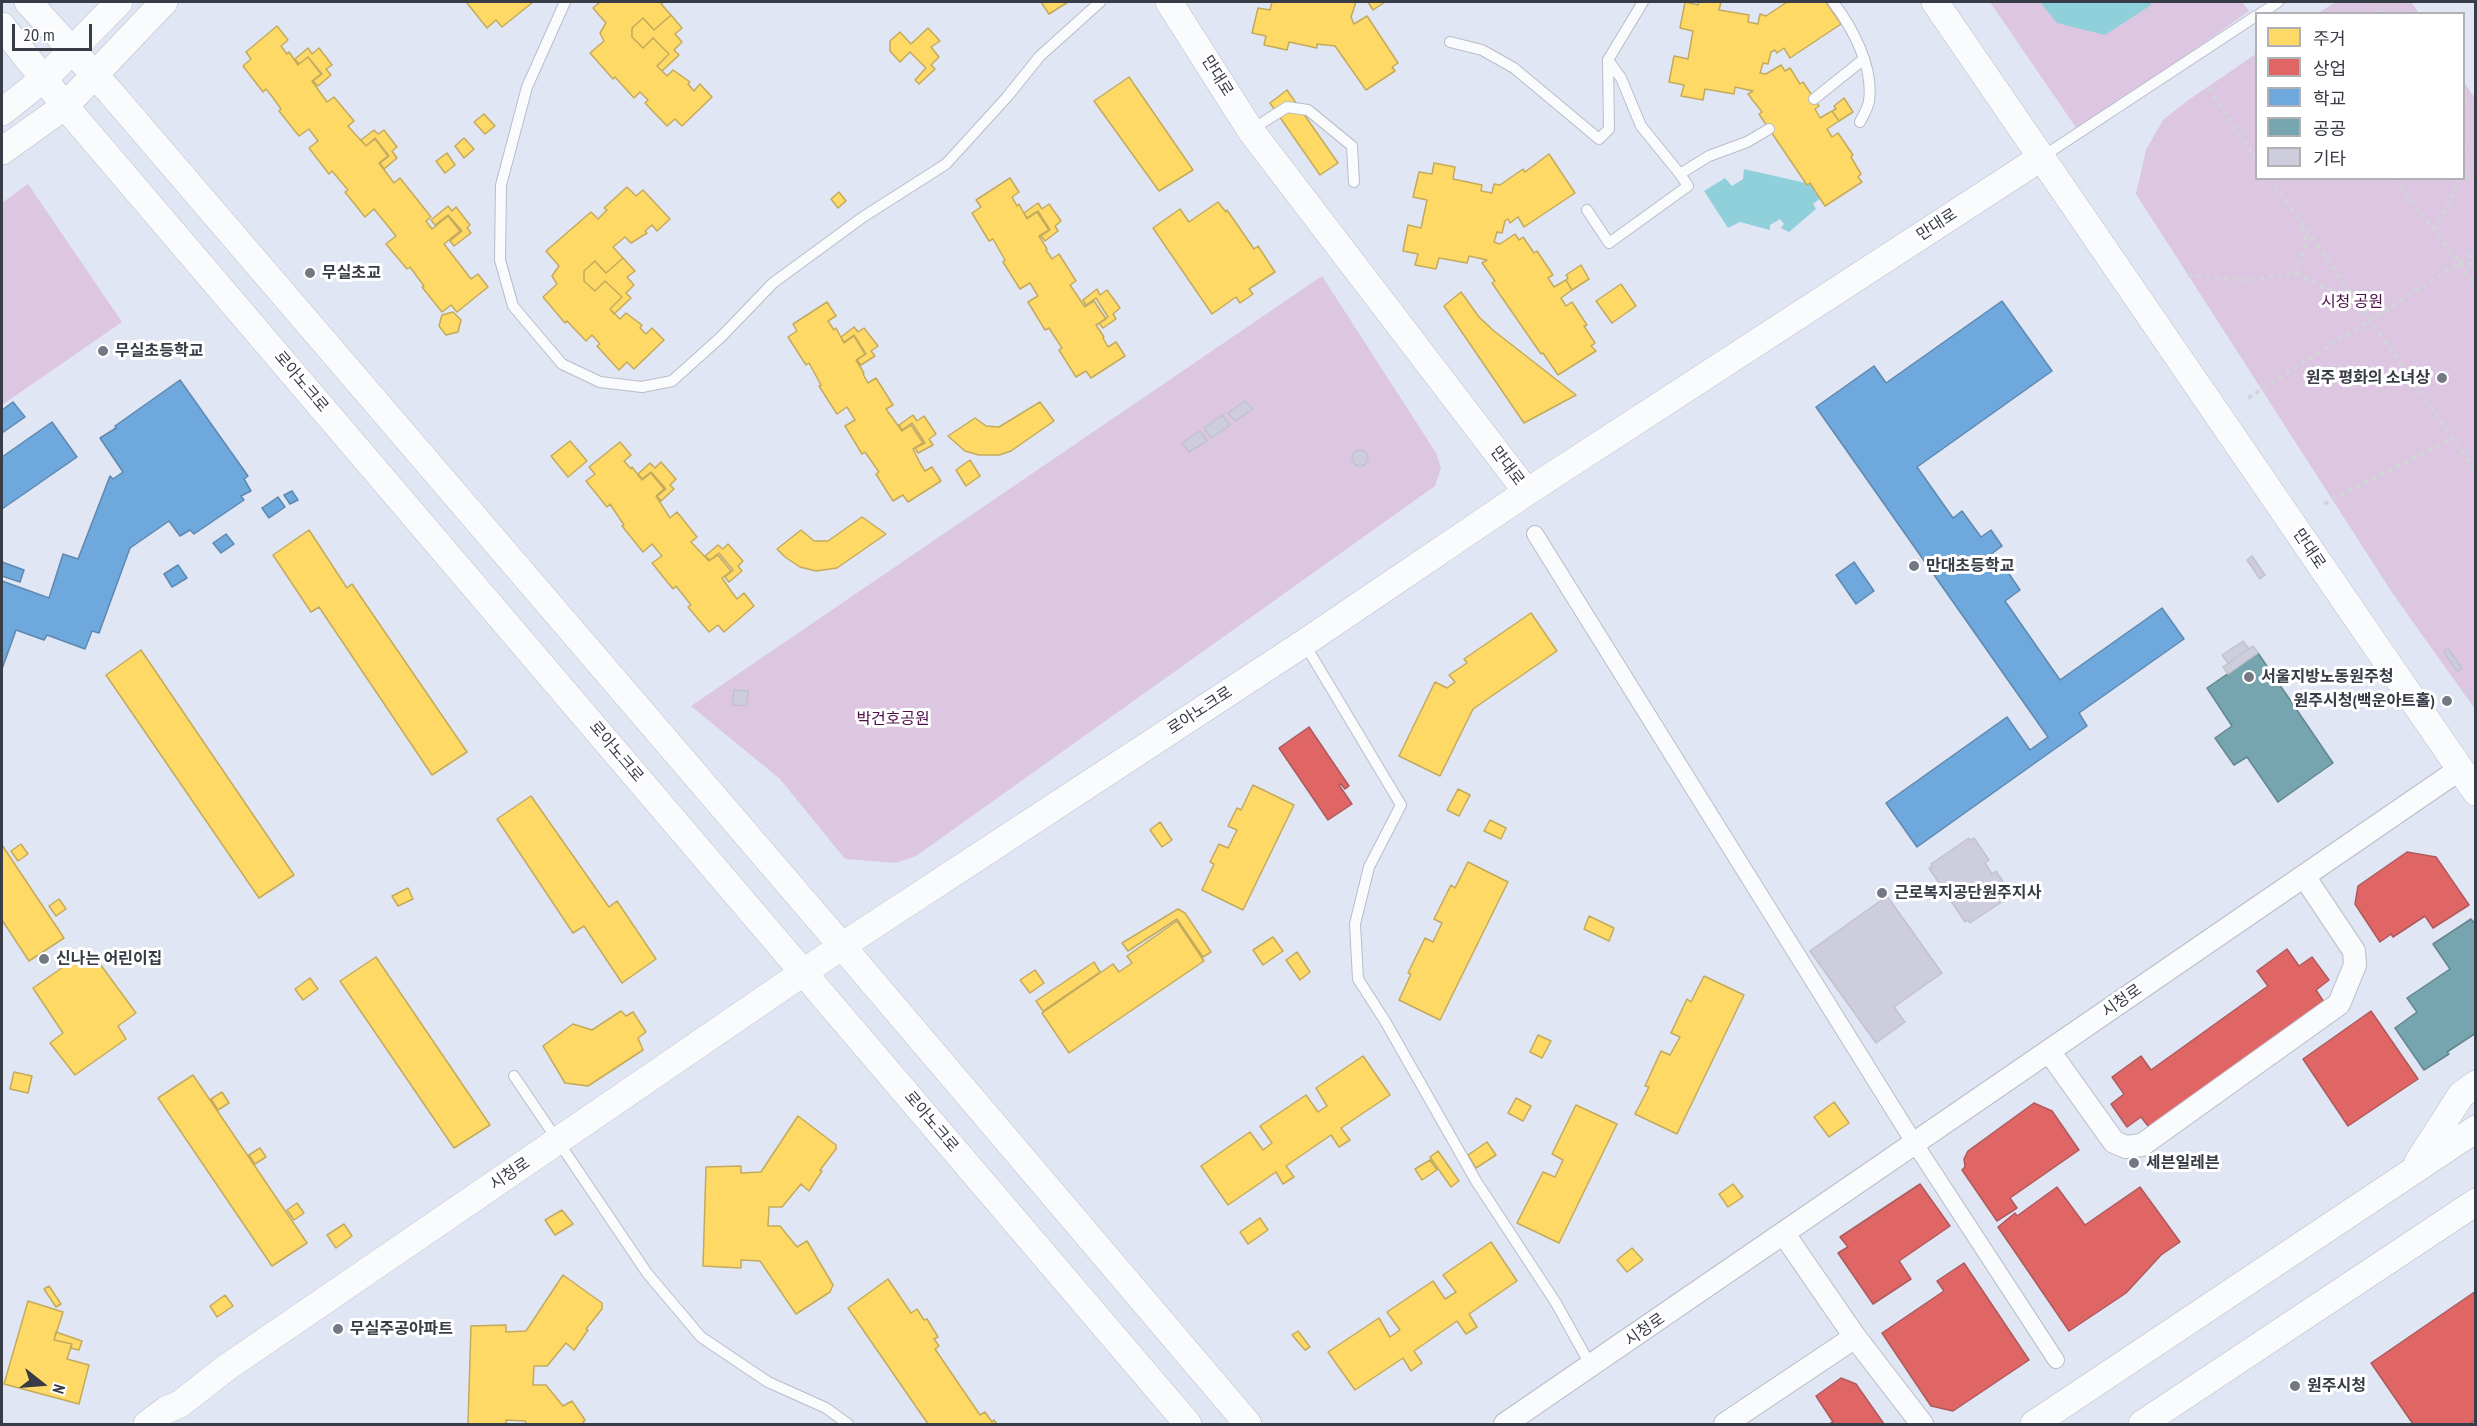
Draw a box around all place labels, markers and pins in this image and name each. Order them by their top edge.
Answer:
place label: 무실초교 [322,263,381,283]
marker: 무실초교 [303,266,317,280]
place label: 무실초등학교 [115,341,203,361]
marker: 무실초등학교 [96,344,110,358]
place label: 원주 평화의 소녀상 [2306,368,2430,388]
marker: 원주 평화의 소녀상 [2435,371,2449,385]
place label: 만대초등학교 [1926,556,2014,576]
marker: 만대초등학교 [1907,559,1921,573]
place label: 서울지방노동원주청 [2261,667,2393,687]
marker: 서울지방노동원주청 [2242,670,2256,684]
place label: 원주시청(백운아트홀) [2294,691,2435,711]
marker: 원주시청(백운아트홀) [2440,694,2454,708]
place label: 근로복지공단원주지사 [1894,883,2041,903]
marker: 근로복지공단원주지사 [1875,886,1889,900]
place label: 신나는 어린이집 [56,949,162,969]
marker: 신나는 어린이집 [37,952,51,966]
place label: 세븐일레븐 [2146,1153,2220,1173]
marker: 세븐일레븐 [2127,1156,2141,1170]
place label: 무실주공아파트 [350,1319,453,1339]
marker: 무실주공아파트 [331,1322,345,1336]
place label: 원주시청 [2307,1376,2366,1396]
marker: 원주시청 [2288,1379,2302,1393]

